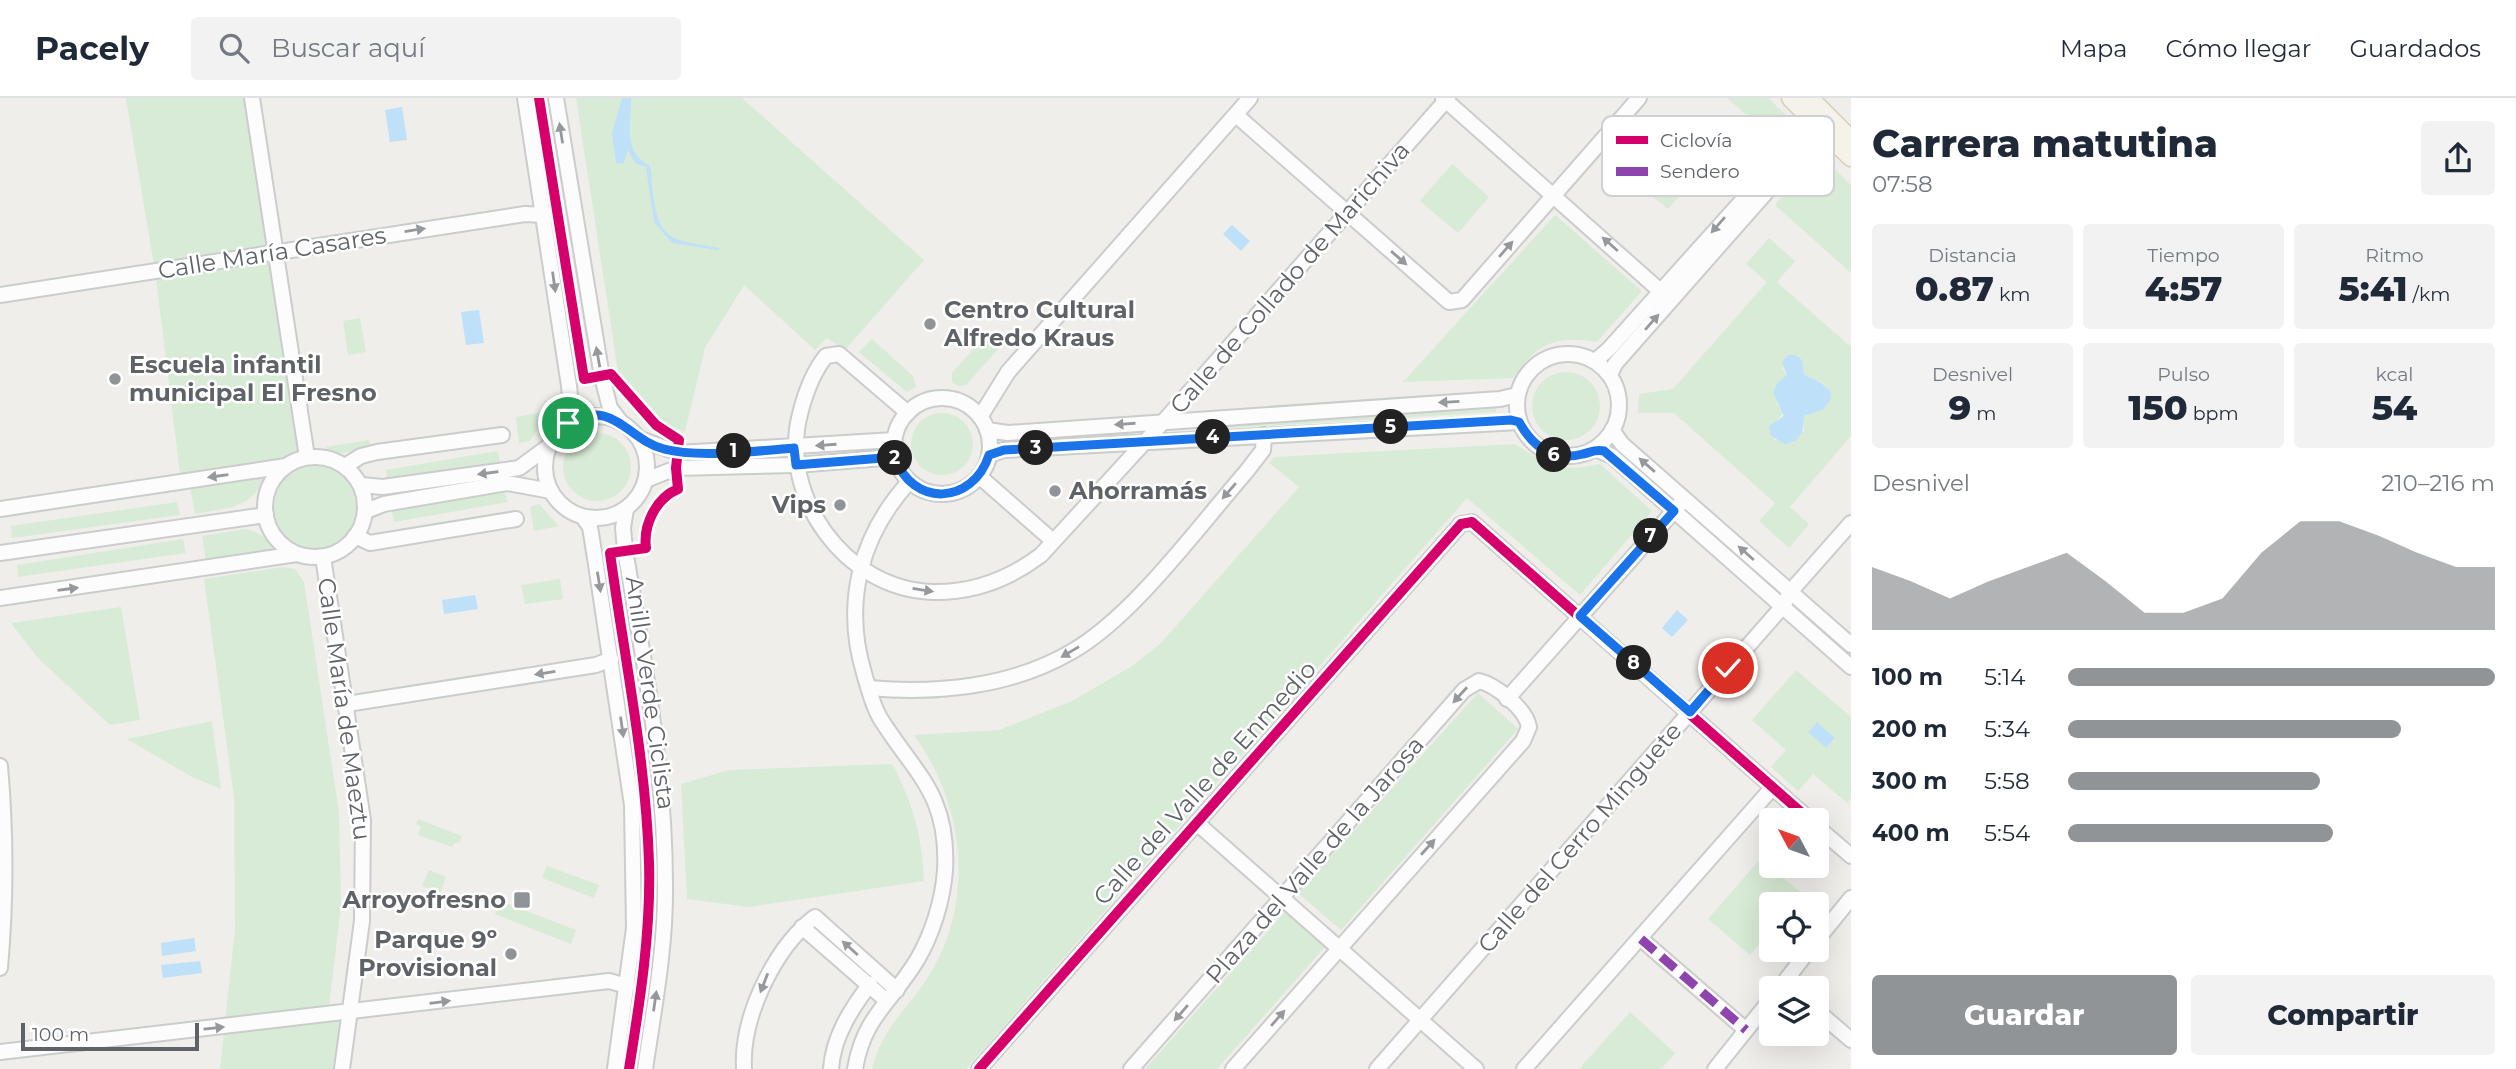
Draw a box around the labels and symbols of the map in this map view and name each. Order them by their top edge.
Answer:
legend [1602,116,1834,196]
one-way arrow [555,122,566,144]
text: Ciclovía [1660,129,1733,152]
street label: Calle de Collado de Marichiva [1164,136,1416,420]
text: Sendero [1660,160,1740,183]
one-way arrow [1710,216,1726,234]
street label: Calle María Casares [156,220,388,285]
one-way arrow [404,225,426,236]
one-way arrow [1602,237,1619,253]
one-way arrow [1498,240,1513,257]
one-way arrow [1390,250,1408,266]
one-way arrow [549,271,560,293]
place label: Centro Cultural Alfredo Kraus [943,295,1135,352]
one-way arrow [1644,314,1660,331]
marker: Centro Cultural Alfredo Kraus [922,316,938,332]
one-way arrow [592,346,603,368]
place label: Escuela infantil municipal El Fresno [129,350,377,407]
marker: Escuela infantil municipal El Fresno [107,371,123,387]
pin [538,393,598,453]
one-way arrow [1438,397,1460,408]
pin: 5 [1374,410,1408,444]
one-way arrow [1113,419,1135,430]
pin: 4 [1196,420,1230,454]
pin: 3 [1018,430,1054,466]
pin: 1 [716,434,752,468]
pin: 6 [1536,438,1572,472]
one-way arrow [815,440,837,451]
pin: 2 [878,440,912,476]
one-way arrow [1639,458,1656,474]
one-way arrow [477,468,499,479]
one-way arrow [207,470,229,481]
place label: Ahorramás [1068,476,1207,505]
one-way arrow [1221,482,1237,500]
marker: Ahorramás [1047,483,1063,499]
place label: Vips [771,490,826,519]
marker: Vips [832,497,848,513]
pin: 7 [1634,518,1668,554]
one-way arrow [1738,545,1755,561]
one-way arrow [594,571,605,593]
street label: Anillo Verde Ciclista [620,574,681,811]
street label: Calle María de Maeztu [312,576,377,842]
one-way arrow [57,583,79,594]
one-way arrow [912,585,934,596]
pin [1698,638,1758,698]
one-way arrow [1061,646,1080,658]
pin: 8 [1616,646,1652,680]
street label: Calle del Valle de Enmedio [1087,655,1322,911]
one-way arrow [534,668,556,679]
one-way arrow [1452,686,1468,704]
one-way arrow [617,716,628,738]
street label: Calle del Cerro Minguete [1472,717,1688,959]
street label: Plaza del Valle de la Jarosa [1199,730,1430,989]
north arrow [1759,808,1829,878]
one-way arrow [1420,839,1436,856]
place label: Arroyofresno [341,885,506,914]
marker: Arroyofresno [512,890,532,910]
place label: Parque 9º Provisional [358,925,497,982]
one-way arrow [841,940,858,956]
marker: Parque 9º Provisional [503,946,519,962]
one-way arrow [759,973,770,994]
one-way arrow [650,990,661,1012]
one-way arrow [429,997,451,1008]
one-way arrow [1173,1004,1189,1022]
one-way arrow [1270,1009,1285,1026]
scale bar [21,1020,200,1052]
one-way arrow [203,1022,225,1033]

